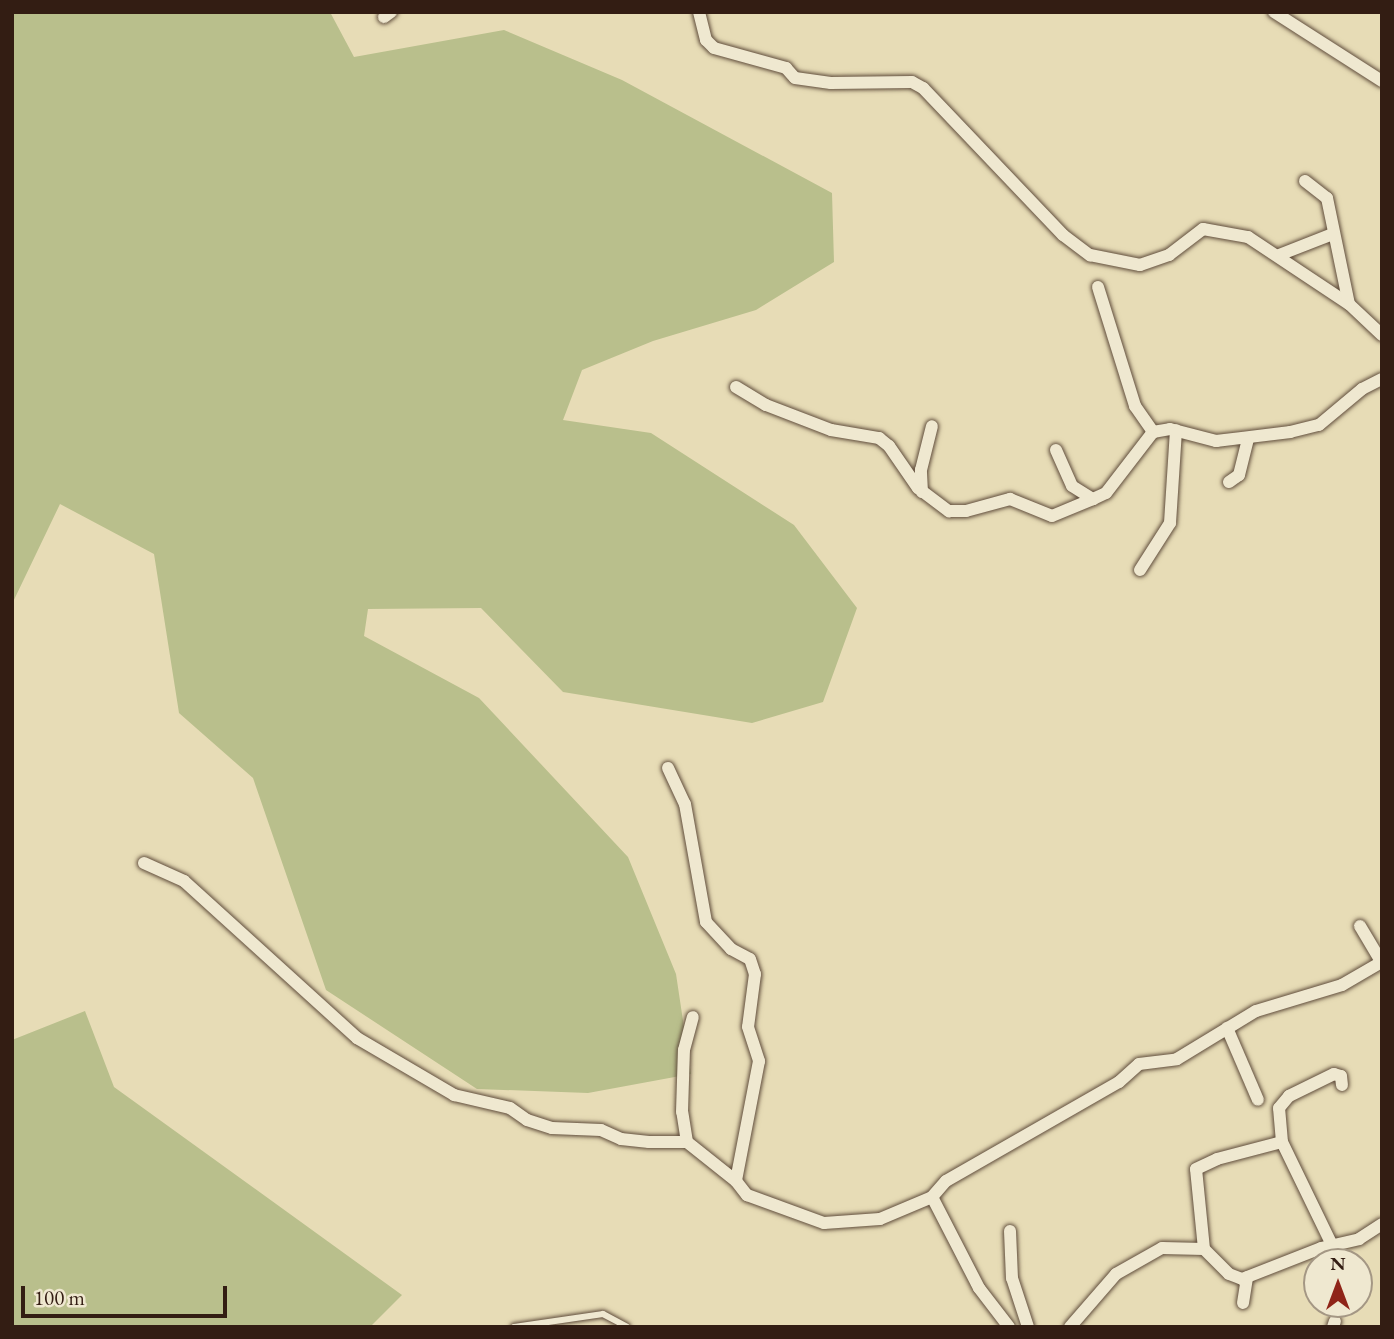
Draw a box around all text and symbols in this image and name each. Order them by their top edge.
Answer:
north arrow [1303,1248,1373,1318]
text: N [1330,1251,1346,1276]
scale bar [24,1272,231,1316]
text: 100 m [34,1284,85,1311]

